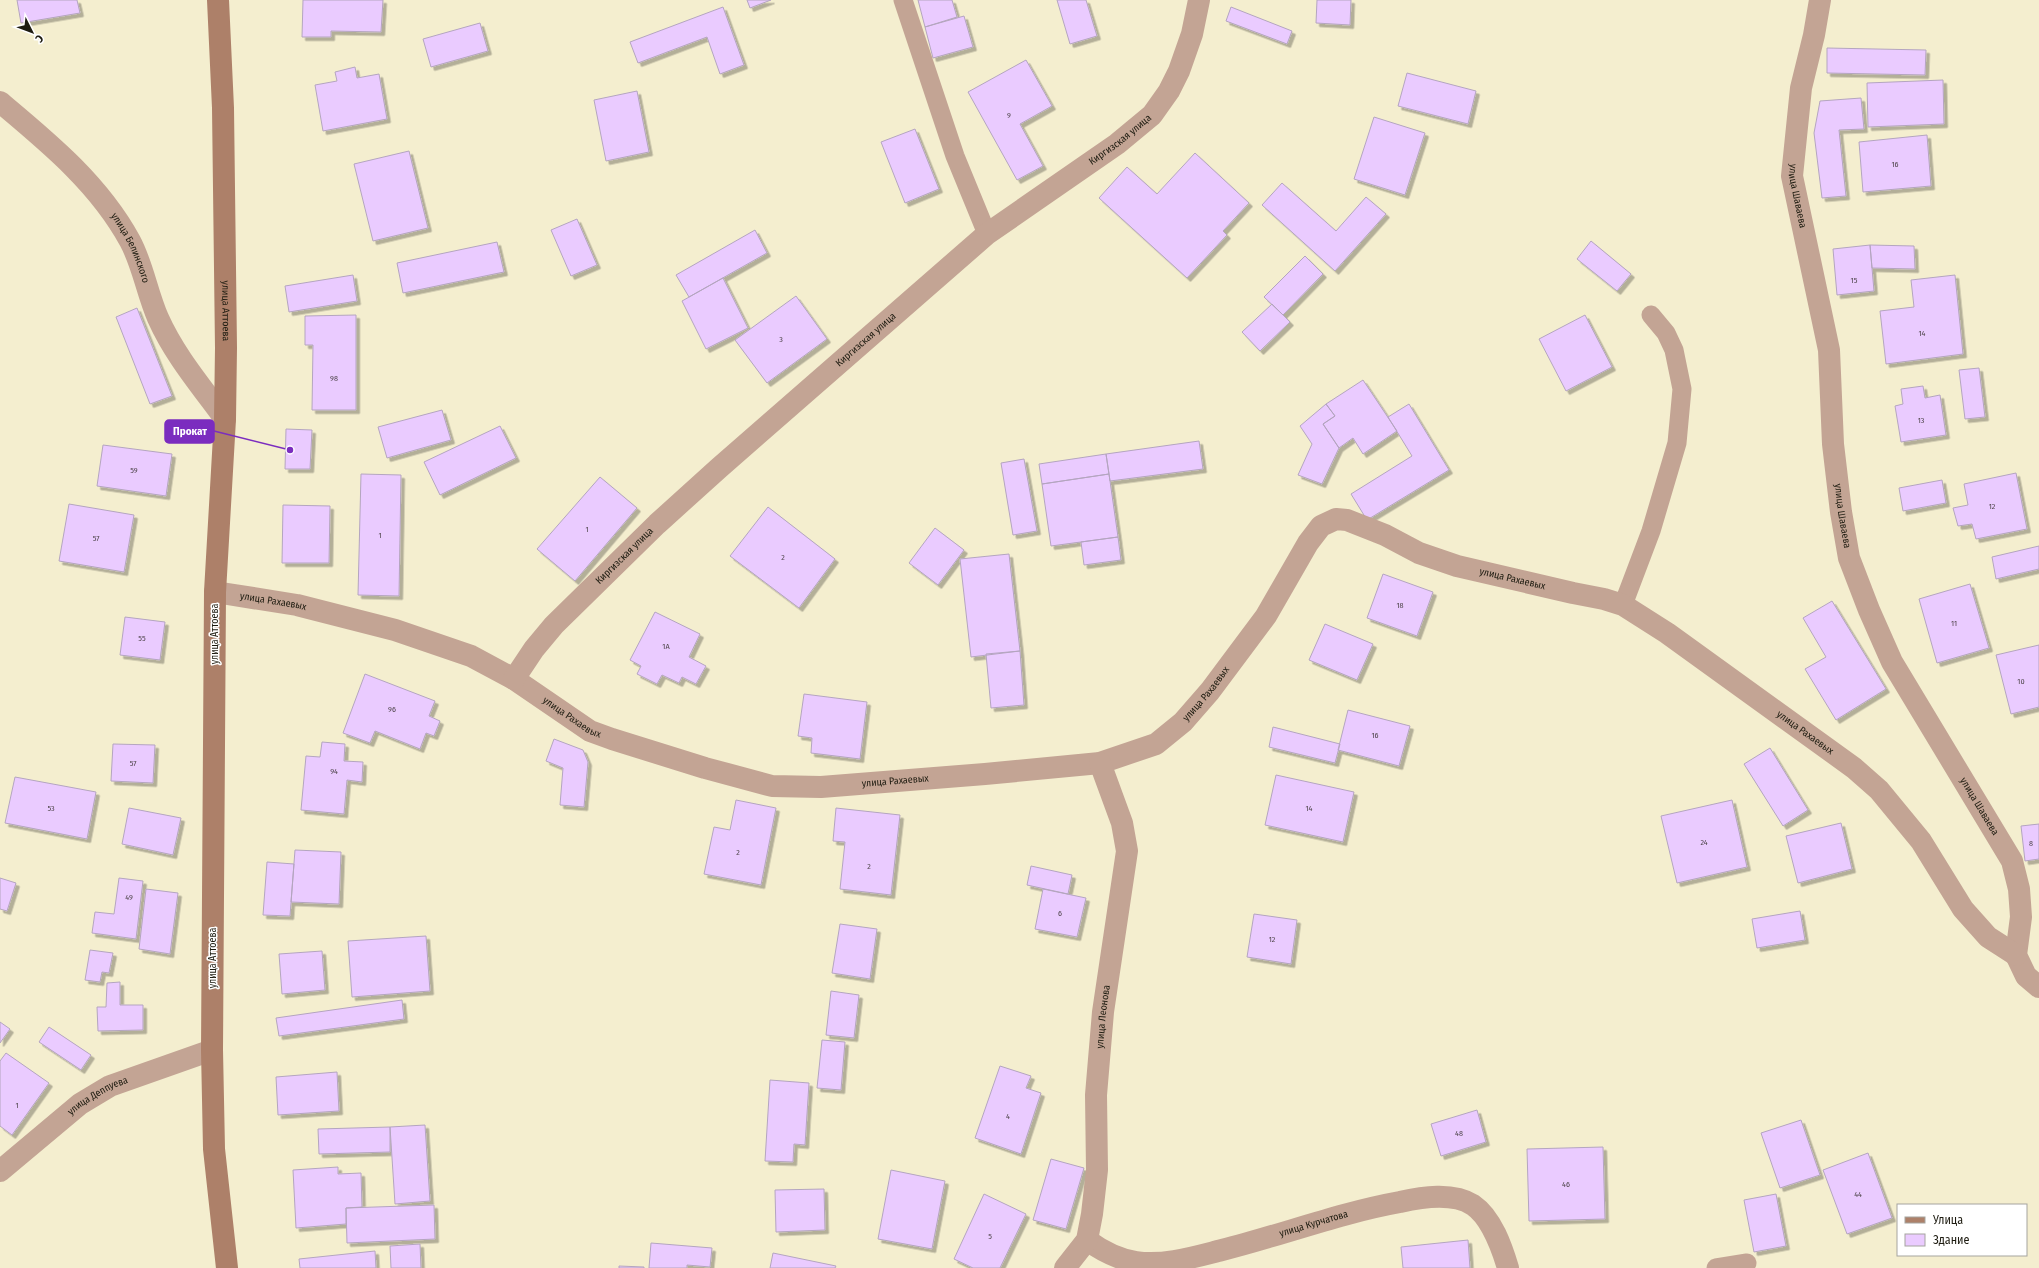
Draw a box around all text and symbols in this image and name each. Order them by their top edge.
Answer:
north arrow [12,12,52,52]
text: С [32,32,46,45]
house number: 9 [1007,111,1011,120]
street label: Киргизская улица [1087,112,1154,168]
house number: 16 [1891,160,1899,169]
street label: улица Шаваева [1786,163,1809,229]
street label: улица Белинского [108,211,152,284]
house number: 15 [1851,276,1858,285]
street label: улица Аттоева [219,280,232,341]
street label: Киргизская улица [833,310,898,369]
house number: 14 [1919,329,1926,338]
house number: 3 [779,335,783,344]
house number: 98 [330,374,338,383]
house number: 13 [1918,416,1925,425]
callout: Прокат [165,420,214,443]
text: Прокат [173,425,207,438]
house number: 59 [130,466,138,475]
street label: улица Шаваева [1832,483,1853,549]
house number: 12 [1989,502,1996,511]
house number: 1 [585,525,589,534]
street label: Киргизская улица [593,525,656,587]
house number: 1 [378,531,382,540]
house number: 57 [93,534,100,543]
house number: 2 [781,553,785,562]
street label: улица Рахаевых [1478,565,1547,593]
street label: улица Рахаевых [239,590,308,613]
house number: 18 [1396,601,1404,610]
street label: улица Аттоева [209,604,221,664]
house number: 11 [1951,619,1957,628]
house number: 55 [138,634,146,643]
house number: 1А [662,642,670,651]
street label: улица Рахаевых [1180,664,1232,724]
house number: 10 [2017,677,2025,686]
street label: улица Рахаевых [540,694,603,741]
house number: 96 [388,705,396,714]
street label: улица Рахаевых [1774,708,1836,758]
house number: 16 [1371,731,1379,740]
house number: 57 [130,759,137,768]
house number: 94 [330,767,338,776]
street label: улица Рахаевых [861,772,930,790]
street label: улица Шаваева [1957,775,2001,838]
house number: 53 [47,804,55,813]
house number: 14 [1306,804,1313,813]
house number: 24 [1700,838,1708,847]
house number: 8 [2029,839,2033,848]
house number: 2 [736,848,740,857]
house number: 2 [867,862,871,871]
house number: 49 [125,893,133,902]
house number: 6 [1058,909,1062,918]
street label: улица Аттоева [207,928,219,988]
house number: 12 [1269,935,1276,944]
street label: улица Леонова [1094,984,1113,1049]
street label: улица Деппуева [65,1074,130,1118]
house number: 1 [15,1101,19,1110]
house number: 4 [1006,1112,1010,1121]
house number: 48 [1455,1129,1463,1138]
house number: 46 [1562,1180,1570,1189]
house number: 44 [1854,1190,1862,1199]
legend [1897,1204,2027,1256]
street label: улица Курчатова [1278,1208,1349,1240]
text: Улица [1932,1213,1963,1227]
house number: 5 [988,1232,992,1241]
text: Здание [1933,1233,1969,1247]

